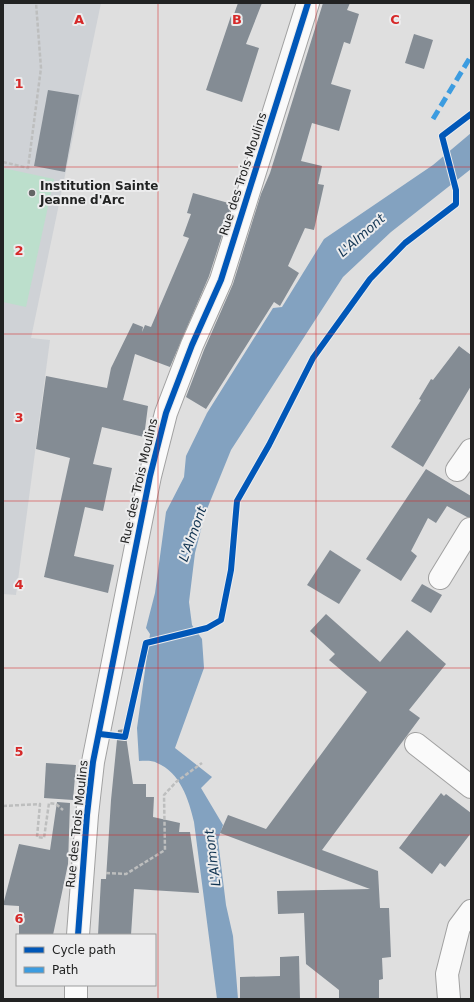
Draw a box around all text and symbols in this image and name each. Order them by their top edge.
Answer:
text: A [74,12,84,27]
text: B [232,12,242,27]
text: C [390,12,400,27]
text: 1 [14,76,24,91]
street label: Rue des Trois Moulins [216,111,270,237]
place label: Institution Sainte Jeanne d'Arc [39,179,158,207]
marker: Institution Sainte Jeanne d'Arc [27,188,37,198]
water label: L'Almont [335,210,389,260]
text: 2 [14,243,24,258]
text: 3 [14,410,24,425]
street label: Rue des Trois Moulins [118,417,160,545]
water label: L'Almont [176,504,210,564]
text: 4 [14,577,24,592]
text: 5 [14,744,24,759]
street label: Rue des Trois Moulins [63,759,91,889]
water label: L'Almont [201,828,223,887]
text: 6 [14,911,24,926]
legend [16,934,156,986]
text: Cycle path [52,943,116,957]
text: Path [52,963,78,977]

